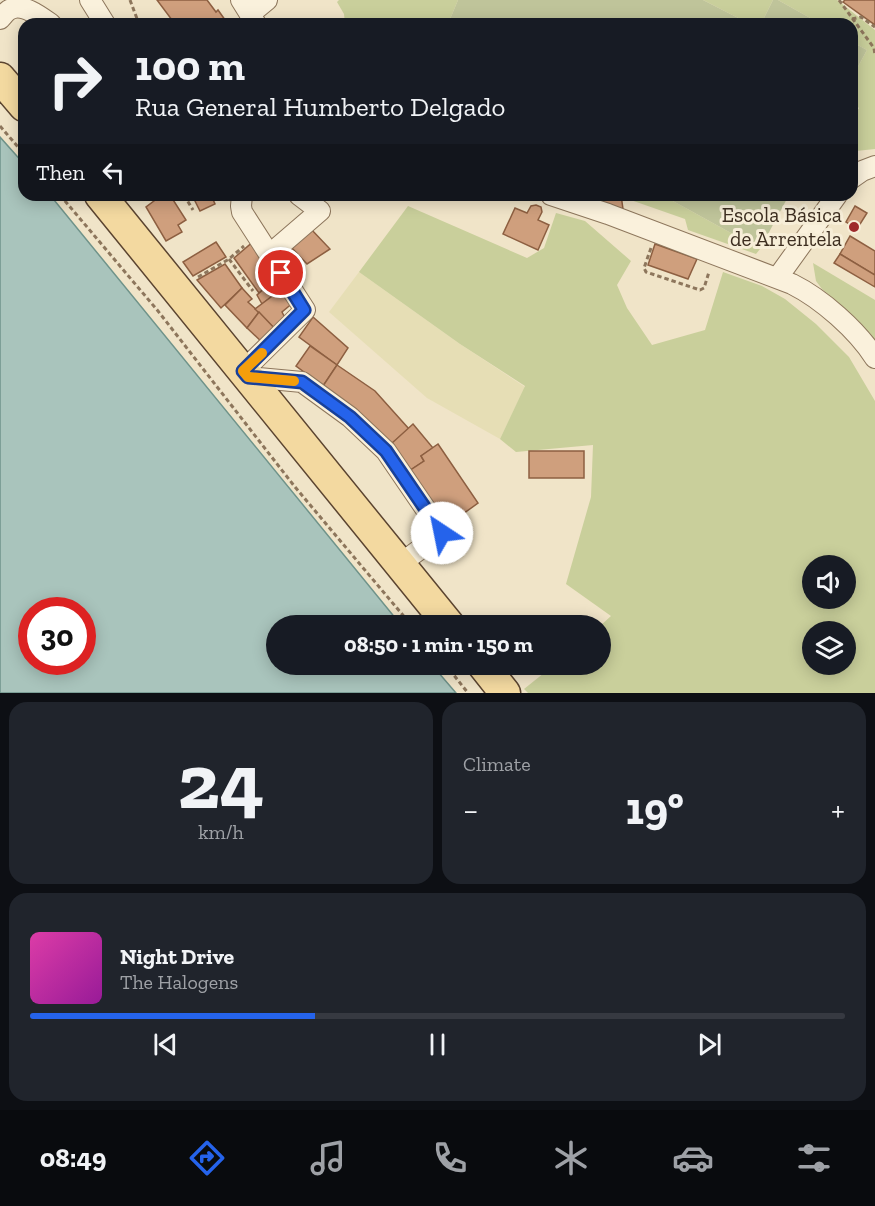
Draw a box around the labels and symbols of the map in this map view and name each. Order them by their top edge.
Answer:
place label: Escola Básica de Arrentela [722,202,842,251]
marker: Escola Básica de Arrentela [847,220,861,234]
pin [255,247,306,298]
position arrow [410,501,474,565]
speed limit sign: 30 [18,597,96,675]

